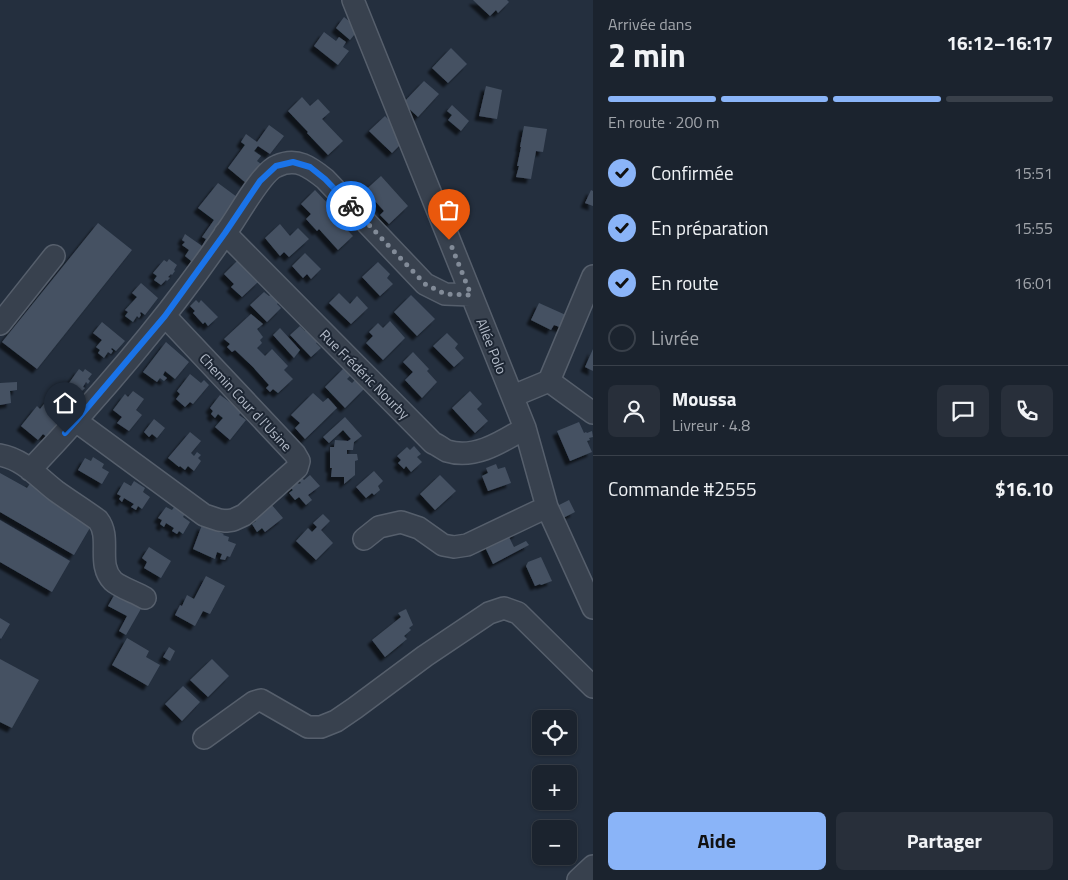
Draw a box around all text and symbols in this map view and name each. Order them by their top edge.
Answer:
text: Arrivée dans [608,12,692,36]
text: 16:12–16:17 [946,28,1053,57]
text: 2 min [608,31,686,79]
text: En route · 200 m [608,110,719,134]
text: Confirmée [651,158,733,187]
icon: check [608,159,636,187]
text: 15:51 [1014,161,1053,185]
courier [326,181,376,231]
pin [428,189,470,240]
icon: bike [337,192,365,220]
icon: bag [435,196,463,224]
text: En préparation [651,213,769,242]
icon: check [608,214,636,242]
text: 15:55 [1014,216,1053,240]
text: En route [651,268,719,297]
icon: check [608,269,636,297]
text: 16:01 [1014,271,1053,295]
street label: Allée Polo [471,315,513,377]
text: Livrée [651,323,699,352]
street label: Rue Frédéric Nourby [315,324,415,424]
street label: Chemin Cour d l'Usine [195,348,297,456]
pin [44,382,86,433]
text: Moussa [672,384,736,413]
button: person [608,385,660,437]
button: chat [937,385,989,437]
button: phone [1001,385,1053,437]
icon: home [51,389,79,417]
text: Livreur · 4.8 [672,413,750,437]
text: Commande #2555 [608,474,757,503]
text: $16.10 [995,474,1053,503]
map controls [532,710,577,865]
button: locate [532,710,577,755]
button: + [532,765,577,810]
button: Aide [608,812,826,870]
button: Partager [836,812,1053,870]
button: − [532,820,577,865]

